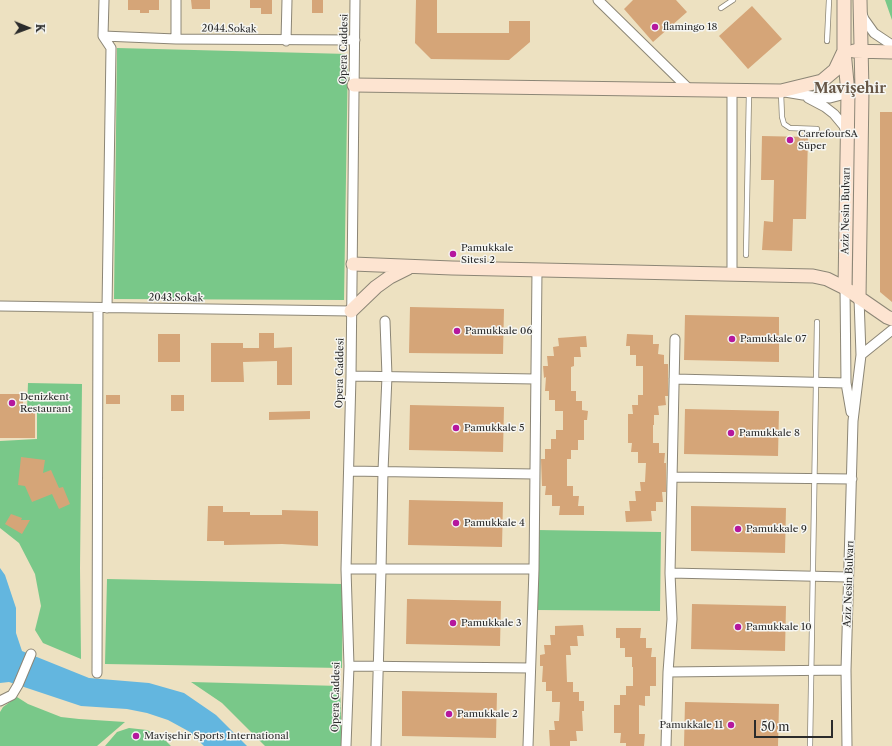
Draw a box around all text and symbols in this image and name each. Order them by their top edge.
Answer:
north arrow [8,8,48,48]
street label: Opera Caddesi [337,14,351,84]
place label: flamingo 18 [663,21,717,33]
marker: flamingo 18 [650,22,660,32]
street label: 2044.Sokak [201,23,257,35]
text: K [33,24,47,33]
district label: Mavişehir [814,81,886,97]
place label: CarrefourSA Süper [798,128,858,152]
marker: CarrefourSA Süper [785,135,795,145]
street label: Aziz Nesin Bulvarı [839,167,853,255]
place label: Pamukkale Sitesi 2 [461,242,513,266]
marker: Pamukkale Sitesi 2 [448,249,458,259]
street label: 2043.Sokak [149,292,203,304]
place label: Pamukkale 06 [465,325,532,337]
marker: Pamukkale 06 [452,326,462,336]
place label: Pamukkale 07 [740,333,806,345]
marker: Pamukkale 07 [727,334,737,344]
street label: Opera Caddesi [333,338,347,408]
place label: Denizkent Restaurant [20,391,71,414]
marker: Denizkent Restaurant [7,398,17,408]
place label: Pamukkale 5 [464,422,524,434]
marker: Pamukkale 5 [451,423,461,433]
place label: Pamukkale 8 [739,427,800,439]
marker: Pamukkale 8 [726,428,736,438]
place label: Pamukkale 4 [464,517,525,529]
marker: Pamukkale 4 [451,518,461,528]
place label: Pamukkale 9 [746,523,807,535]
marker: Pamukkale 9 [733,524,743,534]
street label: Aziz Nesin Bulvarı [841,540,857,628]
place label: Pamukkale 3 [461,617,522,629]
marker: Pamukkale 3 [448,618,458,628]
place label: Pamukkale 10 [746,621,812,633]
marker: Pamukkale 10 [733,622,743,632]
street label: Opera Caddesi [329,662,343,732]
place label: Pamukkale 2 [457,708,518,720]
marker: Pamukkale 2 [444,709,454,719]
scale bar [756,712,835,738]
place label: Pamukkale 11 [660,719,723,731]
text: 50 m [761,719,790,734]
marker: Pamukkale 11 [726,720,736,730]
place label: Mavişehir Sports International [144,730,289,742]
marker: Mavişehir Sports International [131,731,141,741]

